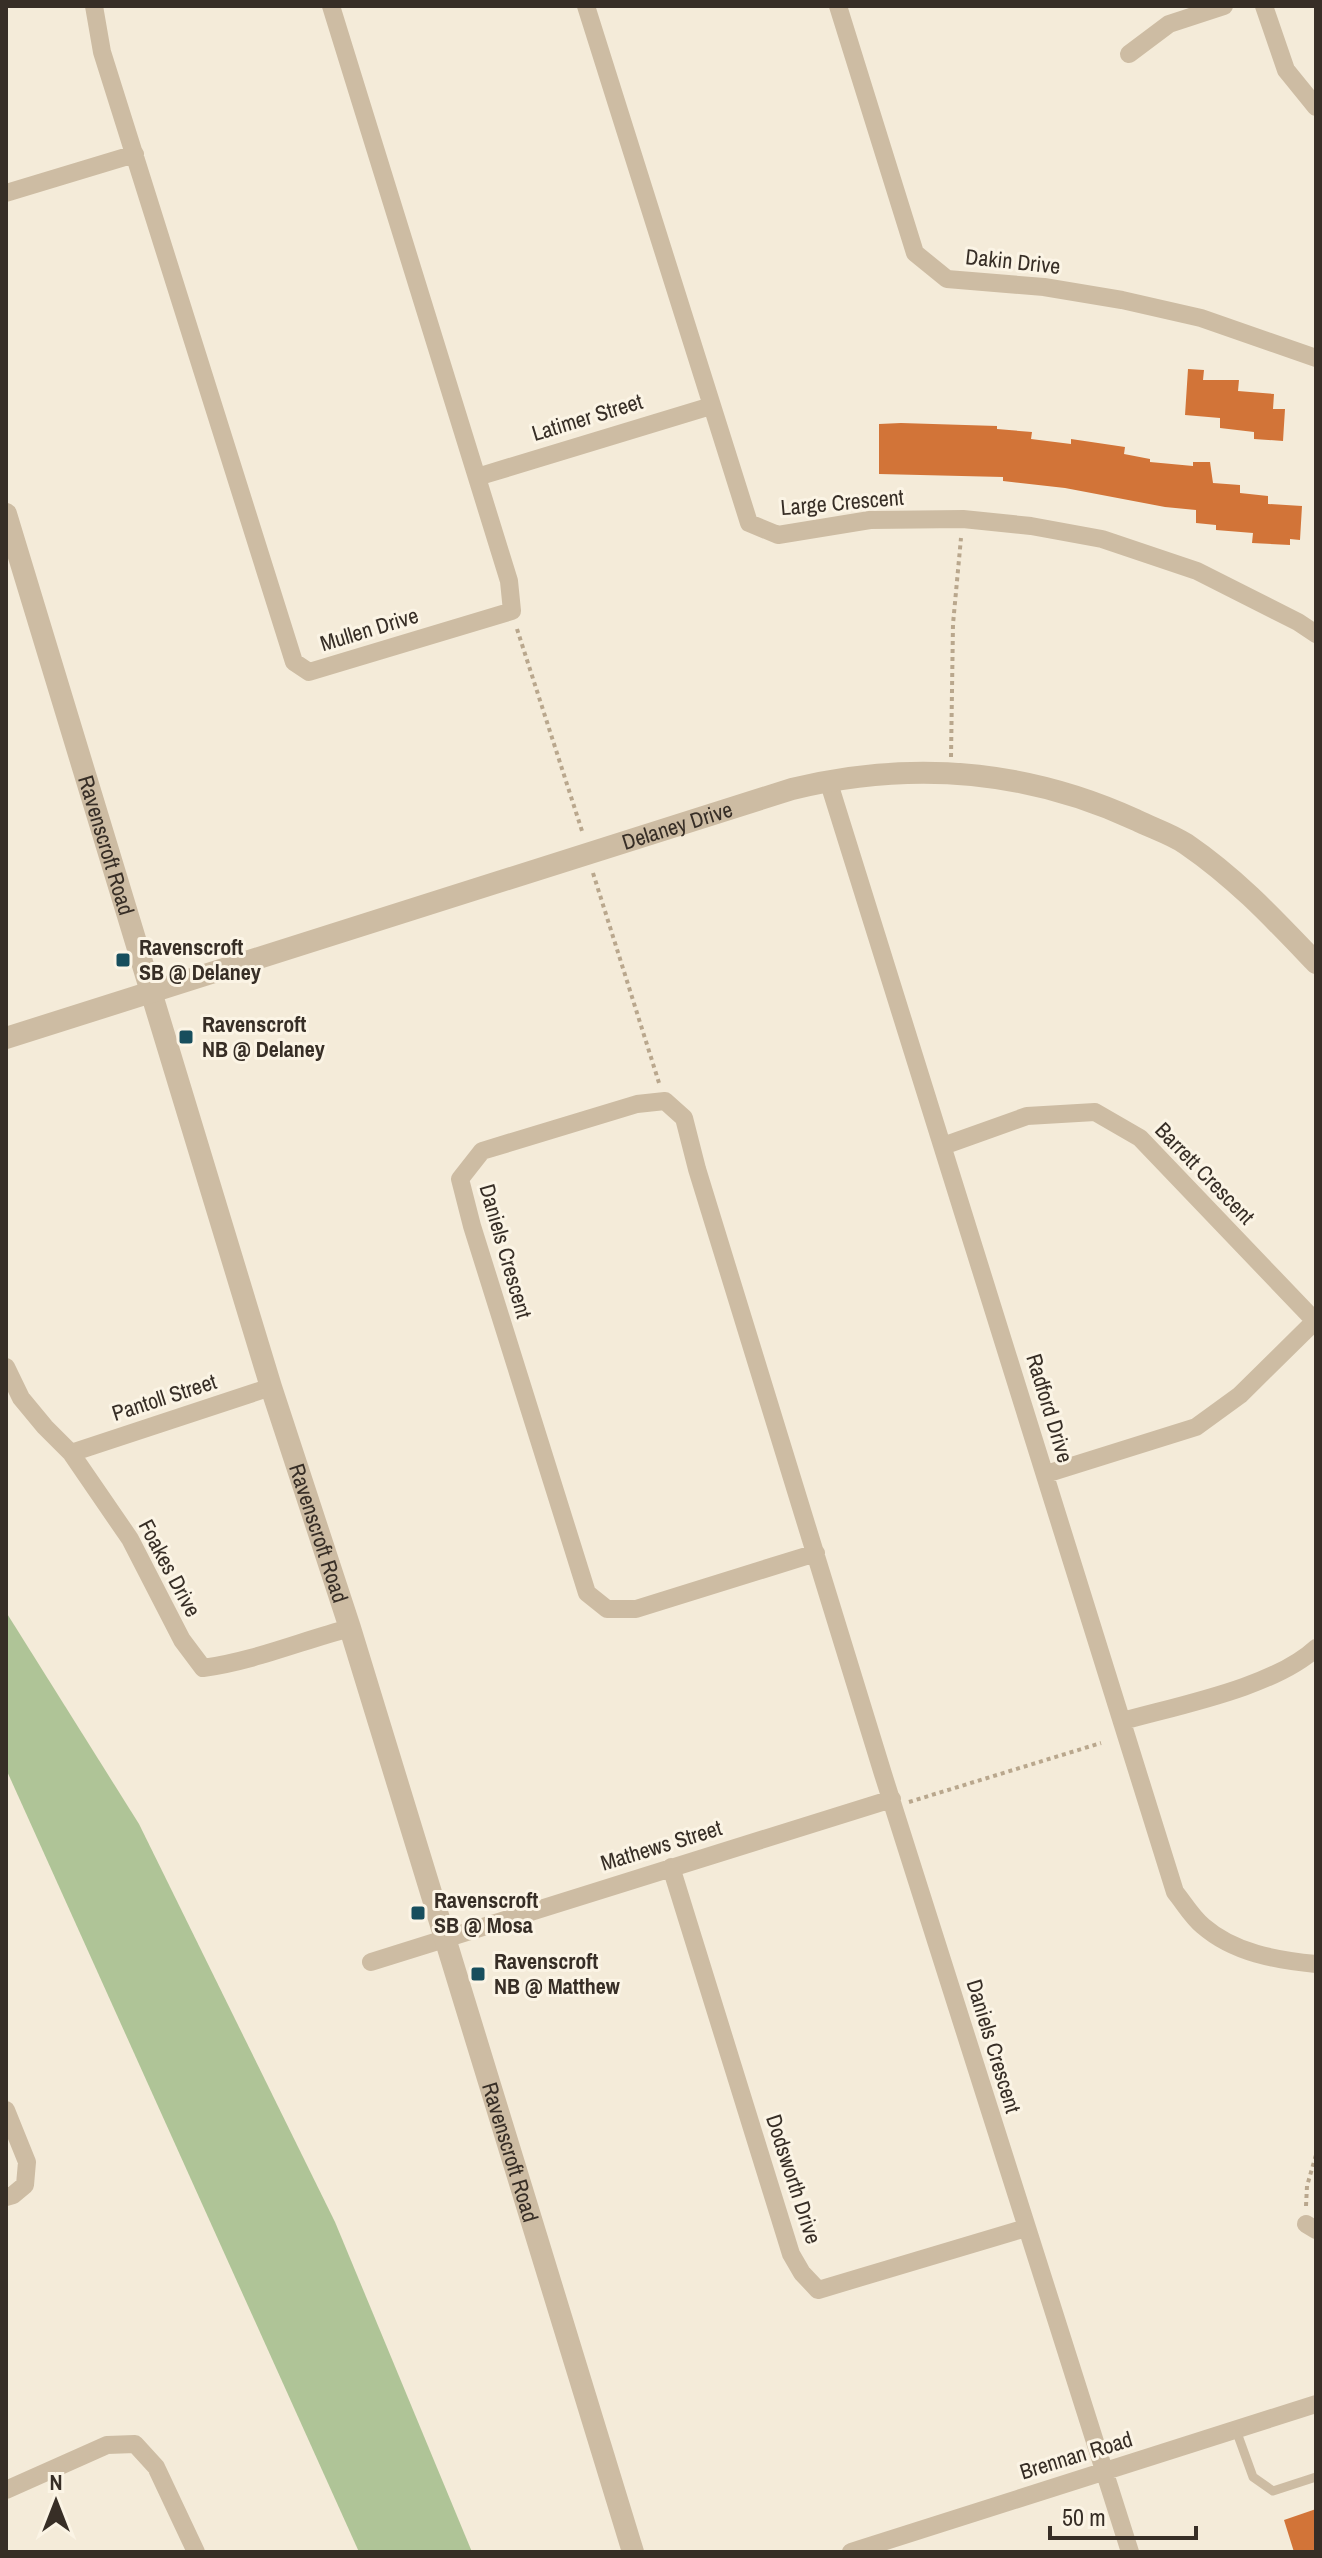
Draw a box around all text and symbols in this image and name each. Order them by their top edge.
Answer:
street label: Dakin Drive [964,241,1062,281]
street label: Latimer Street [528,386,646,448]
street label: Large Crescent [779,482,905,522]
street label: Mullen Drive [316,600,422,658]
street label: Ravenscroft Road [71,772,142,919]
street label: Delaney Drive [618,794,736,857]
place label: Ravenscroft SB @ Delaney [139,932,261,987]
marker: Ravenscroft SB @ Delaney [114,951,132,969]
place label: Ravenscroft NB @ Delaney [202,1009,325,1064]
marker: Ravenscroft NB @ Delaney [177,1028,195,1046]
street label: Barrett Crescent [1149,1115,1261,1231]
street label: Daniels Crescent [473,1180,539,1322]
street label: Radford Drive [1019,1350,1081,1466]
street label: Pantoll Street [108,1366,220,1428]
street label: Ravenscroft Road [282,1460,356,1606]
street label: Foakes Drive [132,1514,208,1622]
street label: Mathews Street [597,1812,725,1878]
place label: Ravenscroft SB @ Mosa [434,1885,538,1940]
marker: Ravenscroft SB @ Mosa [409,1904,427,1922]
place label: Ravenscroft NB @ Matthew [494,1946,621,2001]
marker: Ravenscroft NB @ Matthew [469,1965,487,1983]
street label: Daniels Crescent [959,1975,1029,2117]
street label: Ravenscroft Road [475,2079,546,2226]
street label: Dodsworth Drive [759,2110,829,2248]
street label: Brennan Road [1016,2424,1136,2486]
north arrow [16,2462,96,2542]
text: N [49,2467,63,2497]
scale bar [1050,2490,1196,2540]
text: 50 m [1062,2501,1106,2533]

